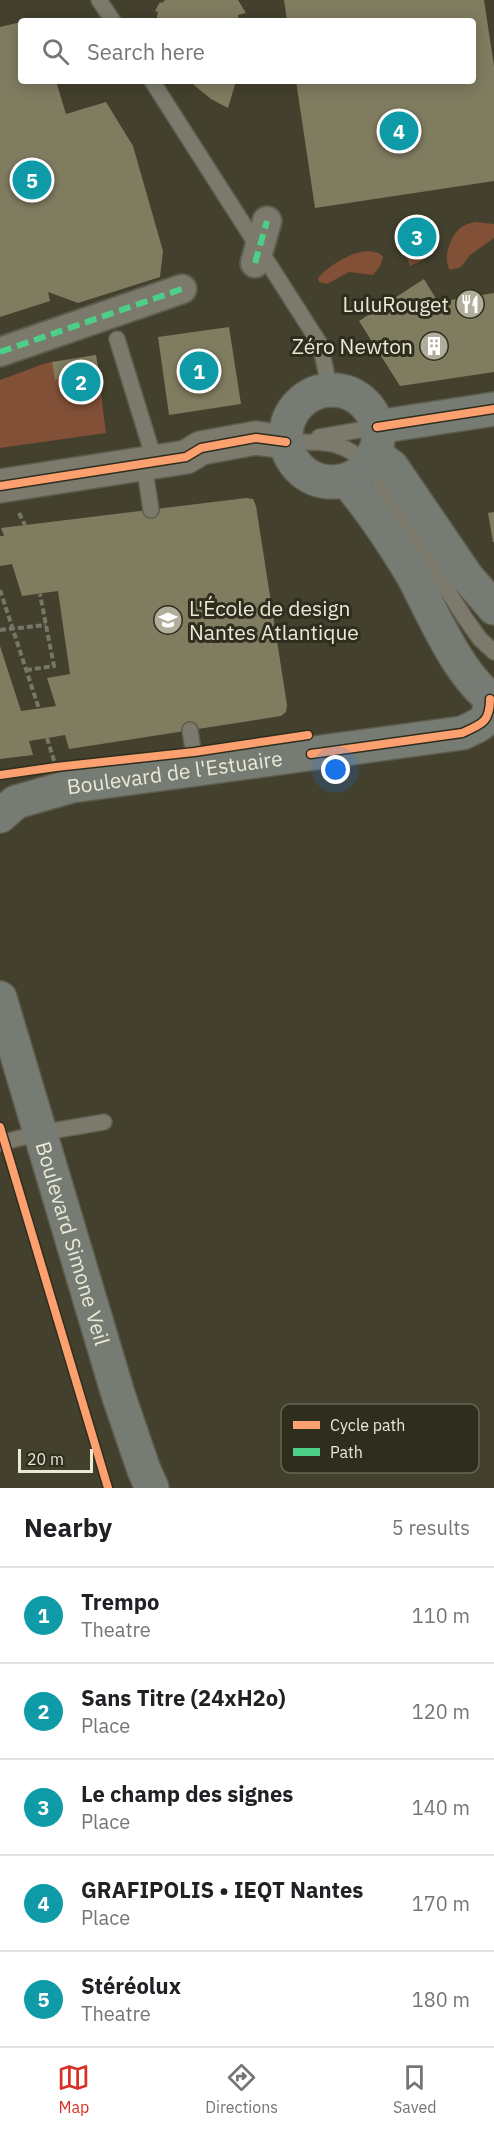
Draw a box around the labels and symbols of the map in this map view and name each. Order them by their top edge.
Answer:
pin: 4 [380,108,418,154]
pin: 5 [12,158,51,202]
pin: 3 [398,214,436,260]
restaurant icon: LuluRouget [454,288,486,320]
place label: LuluRouget [342,290,449,318]
building icon: Zéro Newton [418,330,450,362]
place label: Zéro Newton [292,332,413,360]
pin: 1 [180,348,218,394]
pin: 2 [62,360,100,404]
place label: L'École de design Nantes Atlantique [189,594,359,646]
school or university icon: L'École de design Nantes Atlantique [152,604,184,636]
street label: Boulevard de l'Estuaire [65,744,284,801]
your location [321,755,350,784]
street label: Boulevard Simone Veil [30,1138,117,1349]
legend [281,1404,479,1473]
text: Cycle path [330,1415,405,1435]
text: Path [330,1442,363,1462]
scale bar [18,1446,93,1474]

